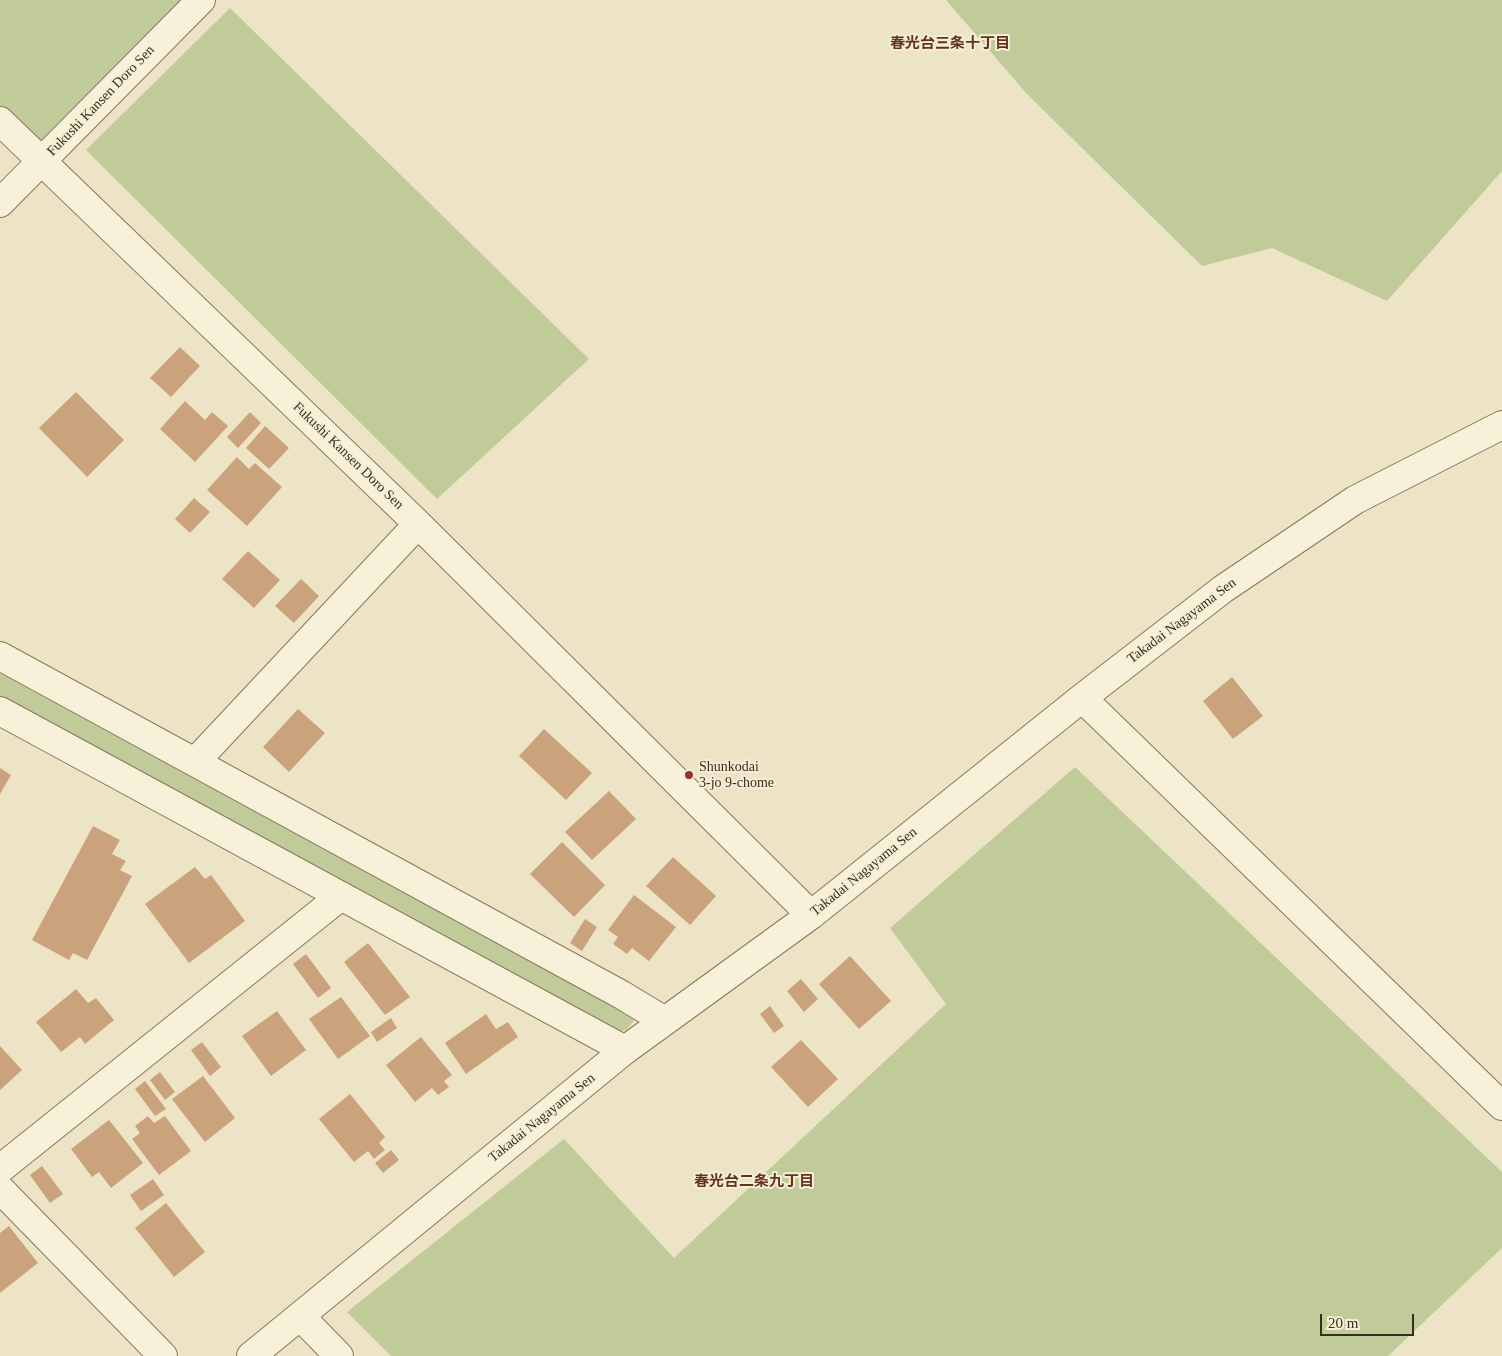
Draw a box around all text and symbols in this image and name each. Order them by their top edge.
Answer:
district label: 春光台三条十丁目 [890,35,1010,53]
street label: Fukushi Kansen Doro Sen [44,42,158,160]
street label: Fukushi Kansen Doro Sen [289,399,407,513]
street label: Takadai Nagayama Sen [1124,575,1240,667]
place label: Shunkodai 3-jo 9-chome [699,759,774,792]
marker: Shunkodai 3-jo 9-chome [683,769,695,781]
street label: Takadai Nagayama Sen [807,824,921,920]
street label: Takadai Nagayama Sen [485,1070,599,1166]
district label: 春光台二条九丁目 [694,1173,814,1191]
scale bar [1322,1304,1416,1336]
text: 20 m [1328,1315,1358,1331]

